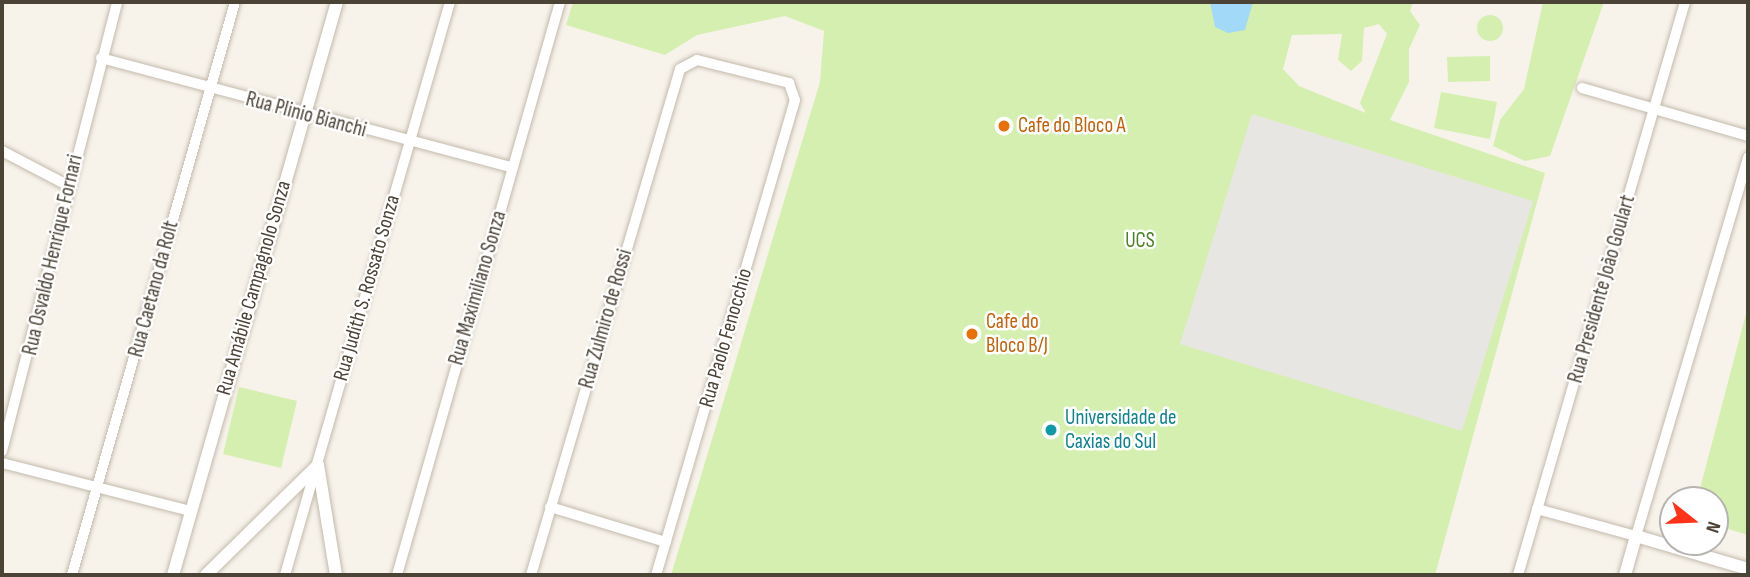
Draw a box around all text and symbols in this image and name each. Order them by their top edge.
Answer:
street label: Rua Plinio Bianchi [243,87,369,143]
place label: Cafe do Bloco A [1018,113,1125,139]
marker: Cafe do Bloco A [996,118,1012,134]
street label: Rua Osvaldo Henrique Fornari [18,152,88,358]
street label: Rua Amábile Campagnolo Sonza [211,178,297,398]
street label: Rua Judith S. Rossato Sonza [328,192,406,384]
street label: Rua Presidente João Goulart [1563,192,1641,386]
street label: Rua Maximiliano Sonza [444,208,512,368]
street label: Rua Caetano da Rolt [124,218,184,360]
park label: UCS [1125,228,1155,254]
street label: Rua Zulmiro de Rossi [574,246,638,392]
street label: Rua Paolo Fenocchio [694,266,758,410]
place label: Cafe do Bloco B/J [986,309,1048,359]
marker: Cafe do Bloco B/J [964,326,980,342]
place label: Universidade de Caxias do Sul [1065,405,1176,455]
marker: Universidade de Caxias do Sul [1043,422,1059,438]
north arrow [1659,486,1729,556]
text: N [1700,519,1725,535]

